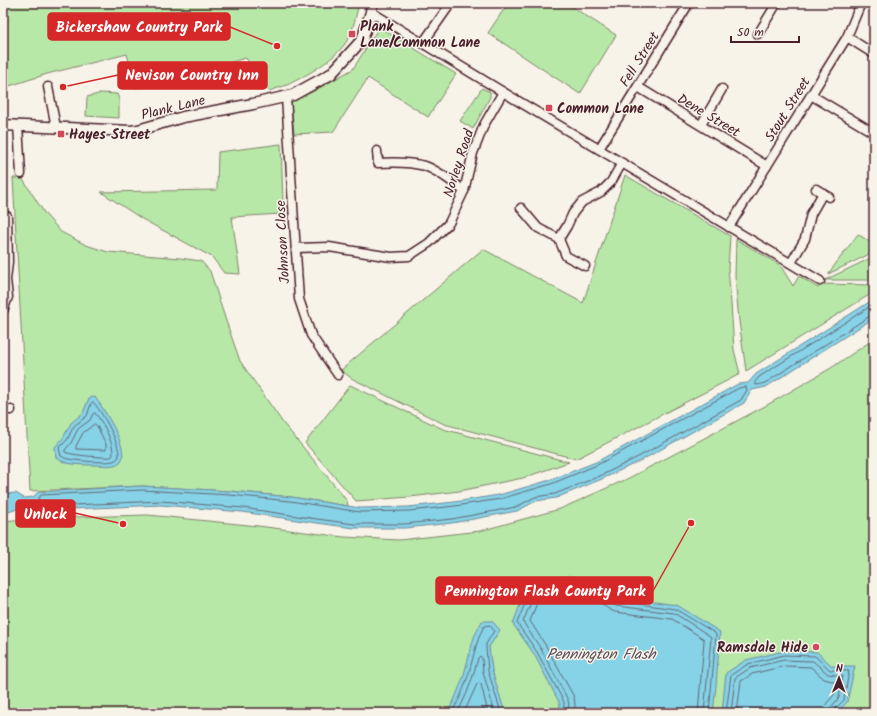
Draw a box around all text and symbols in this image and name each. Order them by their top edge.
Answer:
callout: Bickershaw Country Park [48,13,230,40]
text: Bickershaw Country Park [56,16,223,40]
place label: Plank Lane/Common Lane [360,16,480,54]
scale bar [731,18,799,44]
text: 50 m [737,23,764,42]
street label: Fell Street [614,27,666,91]
marker: Plank Lane/Common Lane [347,29,357,39]
callout: Nevison Country Inn [118,62,267,89]
text: Nevison Country Inn [125,64,259,88]
street label: Stout Street [759,72,817,146]
street label: Dene Street [673,88,745,144]
street label: Plank Lane [139,89,208,127]
place label: Common Lane [557,98,644,120]
marker: Common Lane [544,103,554,113]
place label: Hayes Street [69,124,151,146]
street label: Norley Road [438,125,481,200]
marker: Hayes Street [56,129,66,139]
street label: Johnson Close [270,199,296,284]
callout: Unlock [16,500,75,527]
text: Unlock [24,503,67,527]
callout: Pennington Flash County Park [436,577,653,604]
text: Pennington Flash County Park [444,580,646,604]
place label: Ramsdale Hide [717,637,808,659]
marker: Ramsdale Hide [811,642,821,652]
water label: Pennington Flash [546,643,658,667]
north arrow [819,658,859,698]
text: N [836,660,843,678]

